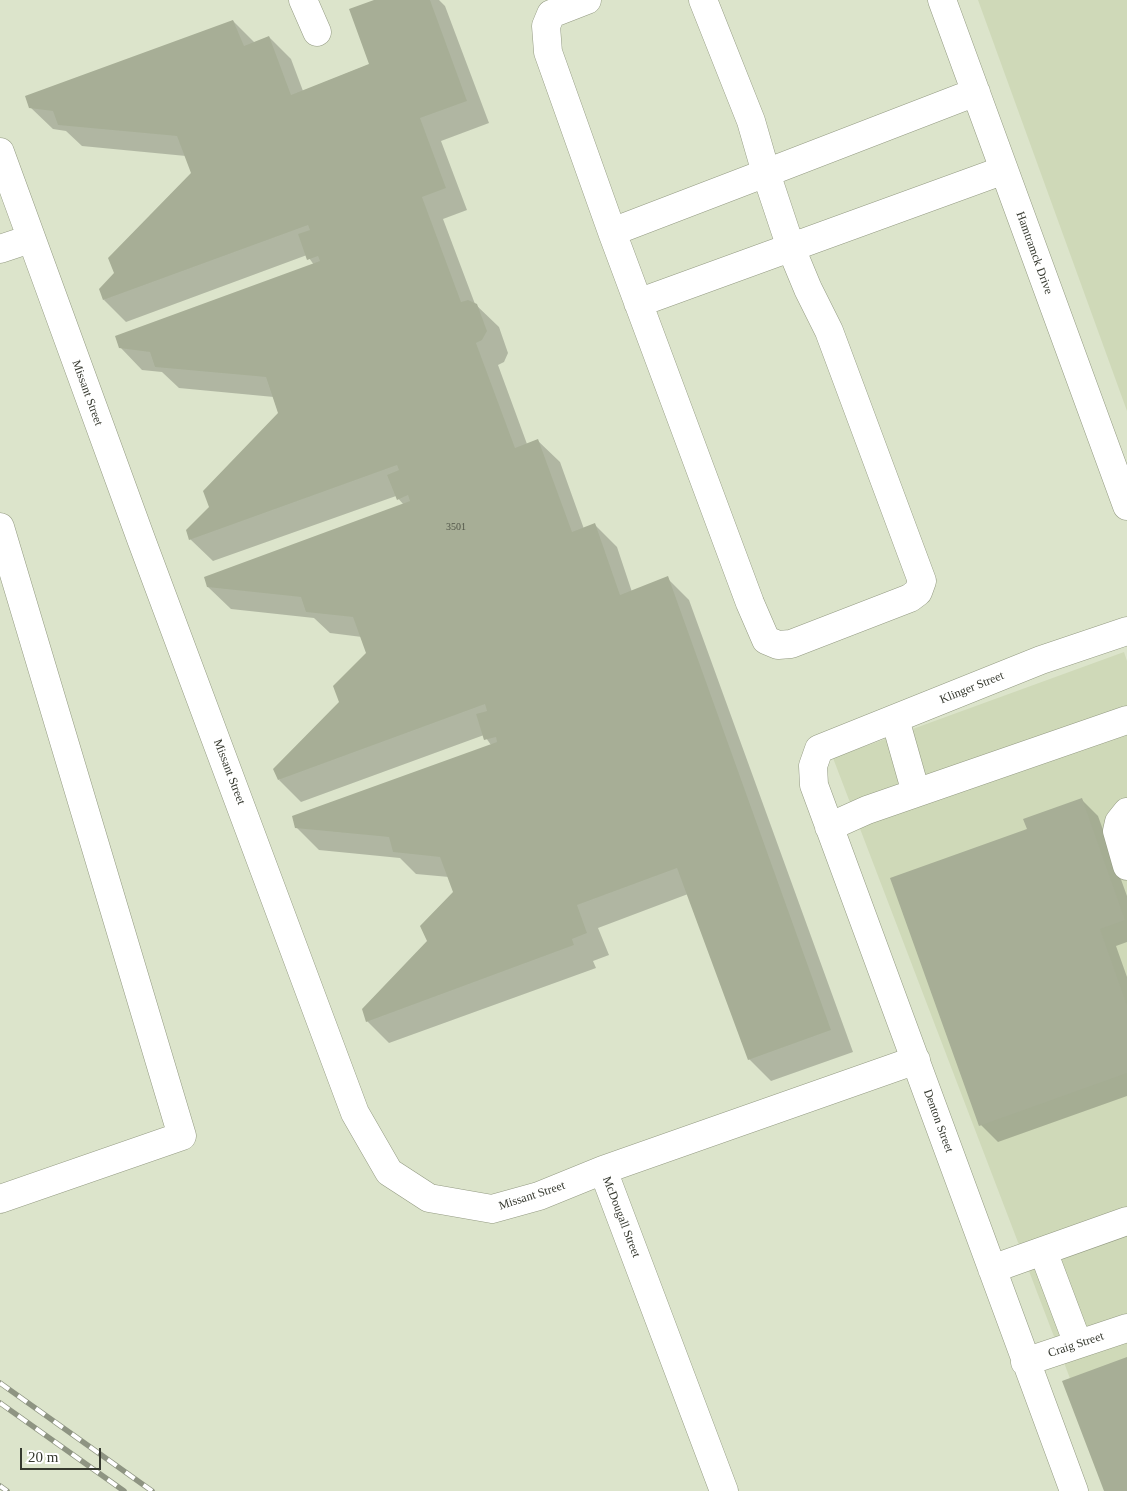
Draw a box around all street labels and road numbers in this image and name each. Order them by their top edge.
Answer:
street label: Hamtramck Drive [1012,210,1056,296]
street label: Missant Street [68,358,106,428]
street label: Klinger Street [938,669,1006,707]
street label: Missant Street [210,737,248,807]
street label: Denton Street [920,1087,956,1155]
street label: McDougall Street [599,1174,643,1260]
street label: Missant Street [497,1178,567,1214]
street label: Craig Street [1046,1329,1106,1361]

